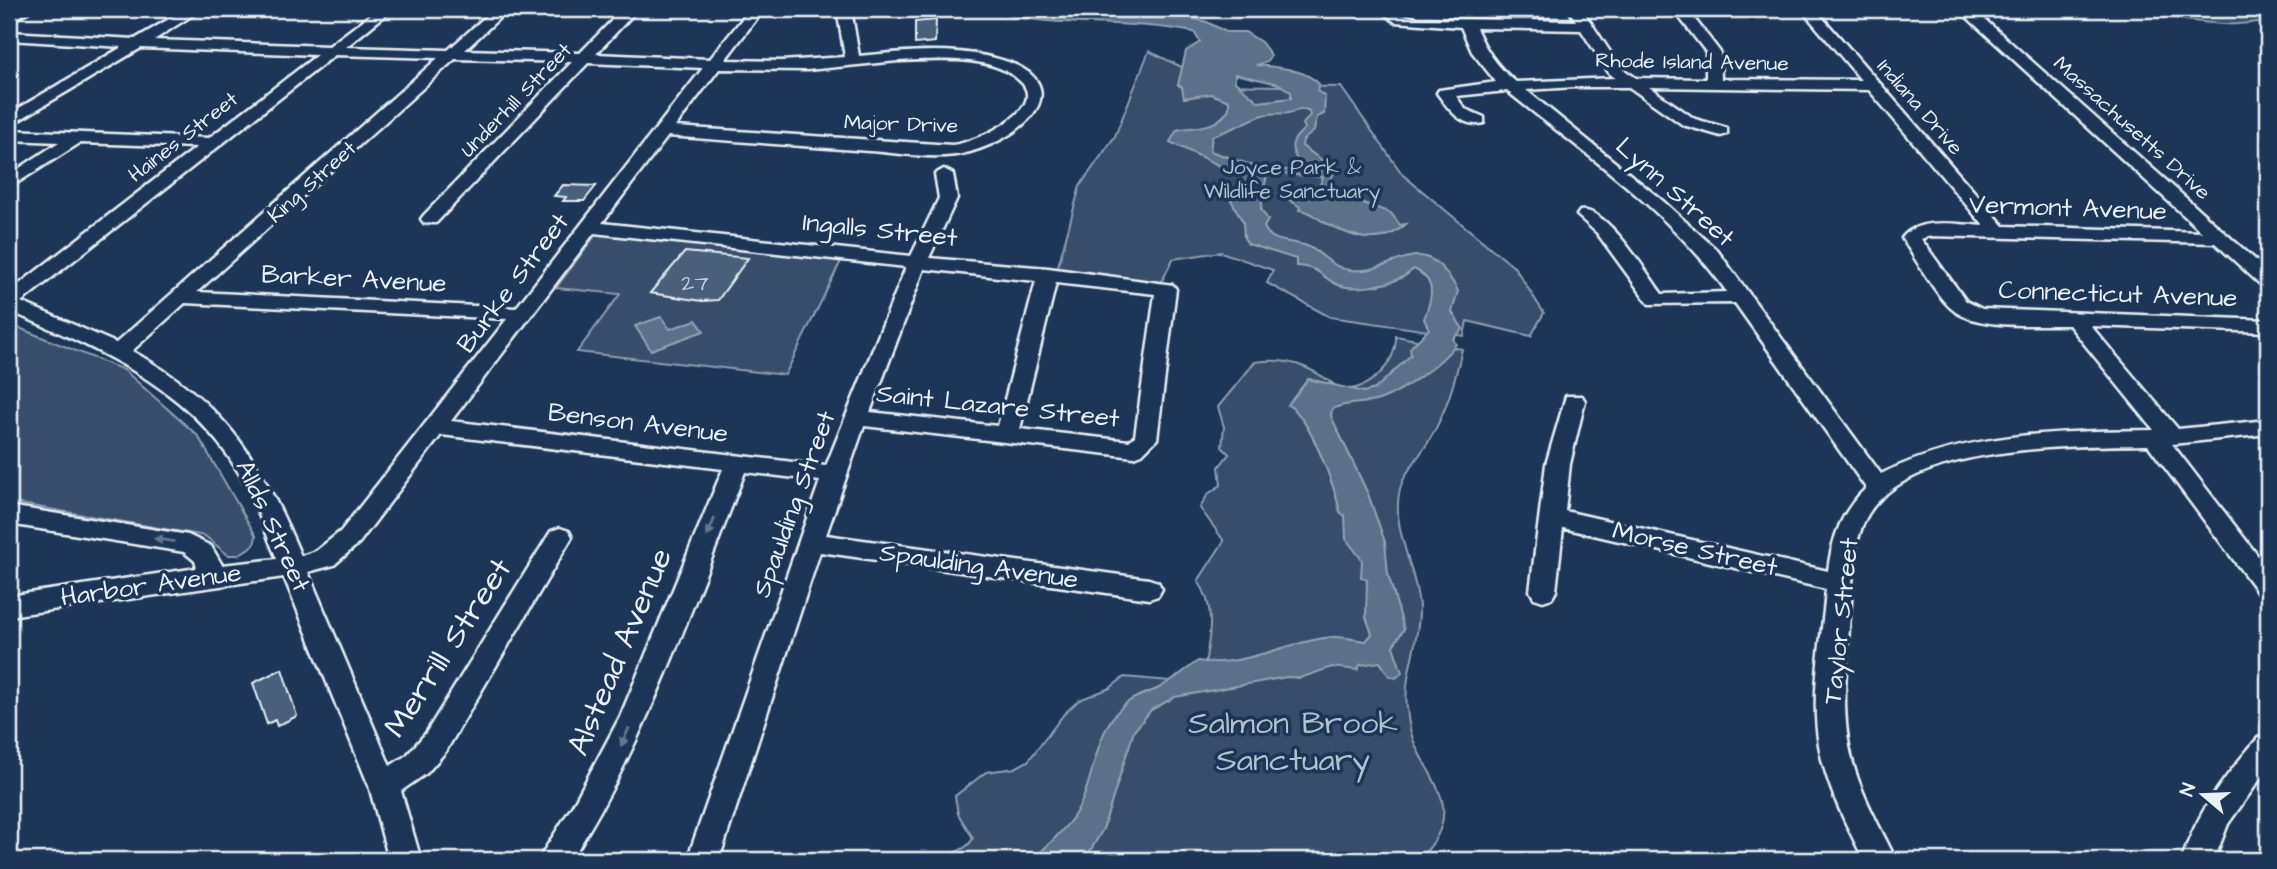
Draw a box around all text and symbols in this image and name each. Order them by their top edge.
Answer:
street label: Underhill Street [454,36,579,164]
street label: Rhode Island Avenue [1595,46,1789,78]
street label: Massachusetts Drive [2047,49,2217,207]
street label: Indiana Drive [1870,53,1970,161]
street label: Haines Street [122,85,244,189]
street label: Major Drive [843,108,959,140]
street label: Lynn Street [1606,129,1743,257]
street label: King Street [261,134,364,231]
park label: Joyce Park & Wildlife Sanctuary [1204,153,1381,208]
street label: Vermont Avenue [1968,187,2168,229]
street label: Ingalls Street [801,204,960,258]
street label: Burke Street [448,205,578,360]
street label: Barker Avenue [261,256,447,302]
house number: 27 [681,267,709,299]
street label: Connecticut Avenue [1998,272,2238,316]
street label: Saint Lazare Street [875,375,1122,437]
street label: Benson Avenue [546,394,730,452]
street label: Spaulding Street [744,405,846,603]
street label: Allds Street [227,454,319,598]
street label: Morse Street [1609,513,1781,586]
one-way arrow [706,516,717,537]
one-way arrow [153,534,175,545]
street label: Spaulding Avenue [877,534,1081,600]
street label: Taylor Street [1814,535,1870,706]
street label: Alstead Avenue [556,541,684,763]
street label: Merrill Street [373,550,523,746]
street label: Harbor Avenue [58,555,244,615]
park label: Salmon Brook Sanctuary [1188,701,1398,783]
one-way arrow [619,727,630,747]
north arrow [2168,760,2238,830]
text: N [2174,780,2203,800]

